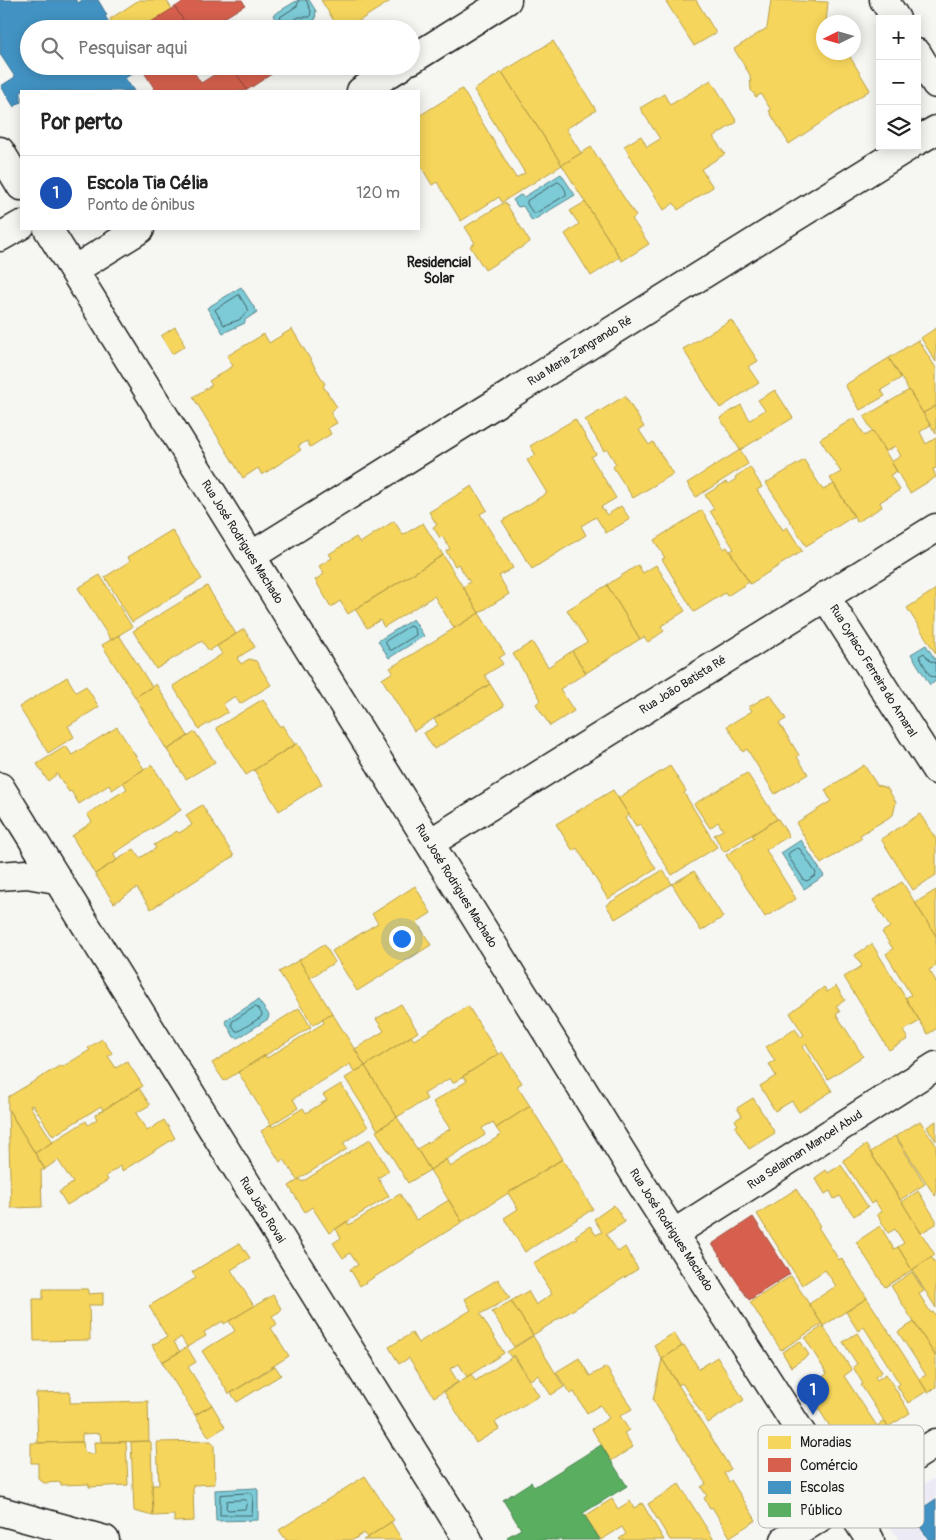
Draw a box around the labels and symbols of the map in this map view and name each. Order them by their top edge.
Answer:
north arrow [816,15,861,60]
district label: Residencial Solar [407,254,471,287]
street label: Rua Maria Zangrando Ré [525,313,635,389]
street label: Rua José Rodrigues Machado [198,477,287,607]
street label: Rua Cyriaco Ferreira do Amaral [826,602,920,740]
street label: Rua João Batista Ré [637,652,729,718]
street label: Rua José Rodrigues Machado [412,821,501,951]
your location [389,926,415,952]
street label: Rua Selaiman Manoel Abud [745,1107,865,1193]
street label: Rua José Rodrigues Machado [626,1166,717,1295]
street label: Rua João Rovai [236,1174,288,1246]
pin: 1 [797,1374,829,1415]
legend [758,1425,924,1528]
text: Moradias [800,1434,852,1451]
text: Comércio [800,1457,858,1474]
text: Escolas [800,1479,845,1496]
text: Público [800,1502,843,1519]

